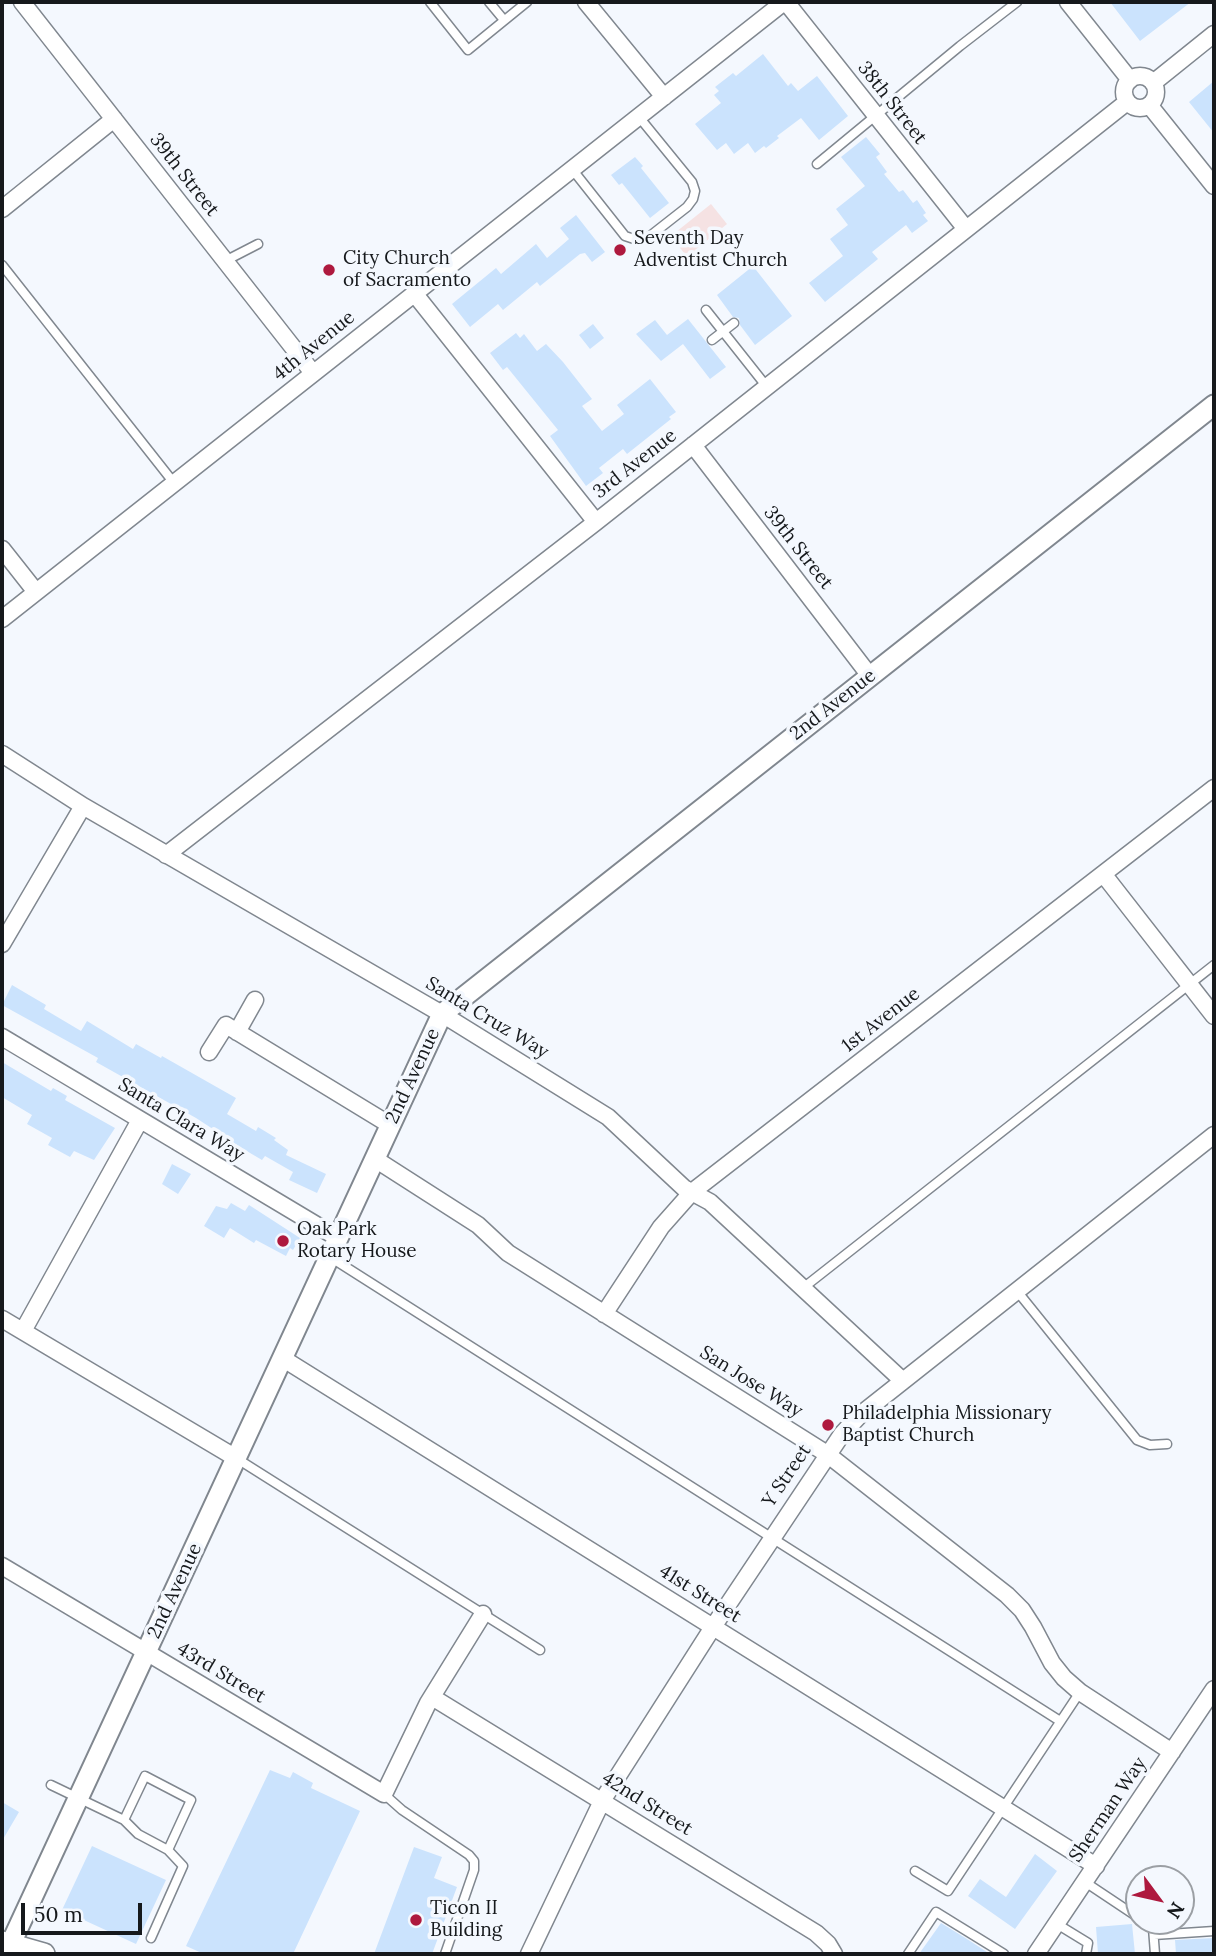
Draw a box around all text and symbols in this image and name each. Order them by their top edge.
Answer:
street label: 38th Street [853,57,931,149]
street label: 39th Street [144,129,224,221]
place label: Seventh Day Adventist Church [634,228,788,272]
marker: Seventh Day Adventist Church [612,242,628,258]
place label: City Church of Sacramento [343,248,471,292]
marker: City Church of Sacramento [321,262,337,278]
street label: 4th Avenue [269,306,359,386]
street label: 3rd Avenue [589,424,681,504]
street label: 39th Street [758,502,838,594]
street label: 2nd Avenue [786,664,880,746]
street label: Santa Cruz Way [421,972,553,1064]
street label: 1st Avenue [838,983,924,1057]
street label: 2nd Avenue [381,1025,445,1127]
street label: Santa Clara Way [114,1073,248,1167]
place label: Oak Park Rotary House [297,1219,417,1263]
marker: Oak Park Rotary House [275,1233,291,1249]
street label: San Jose Way [695,1341,807,1423]
place label: Philadelphia Missionary Baptist Church [842,1403,1052,1447]
marker: Philadelphia Missionary Baptist Church [820,1417,836,1433]
street label: Y Street [758,1440,816,1512]
street label: 2nd Avenue [143,1540,207,1642]
street label: 41st Street [655,1560,745,1628]
street label: 43rd Street [173,1638,269,1708]
street label: Sherman Way [1064,1753,1152,1867]
street label: 42nd Street [598,1767,696,1841]
north arrow [1125,1865,1195,1935]
scale bar [24,1890,145,1934]
place label: Ticon II Building [430,1898,502,1942]
text: N [1162,1898,1190,1923]
text: 50 m [34,1901,83,1928]
marker: Ticon II Building [408,1912,424,1928]

